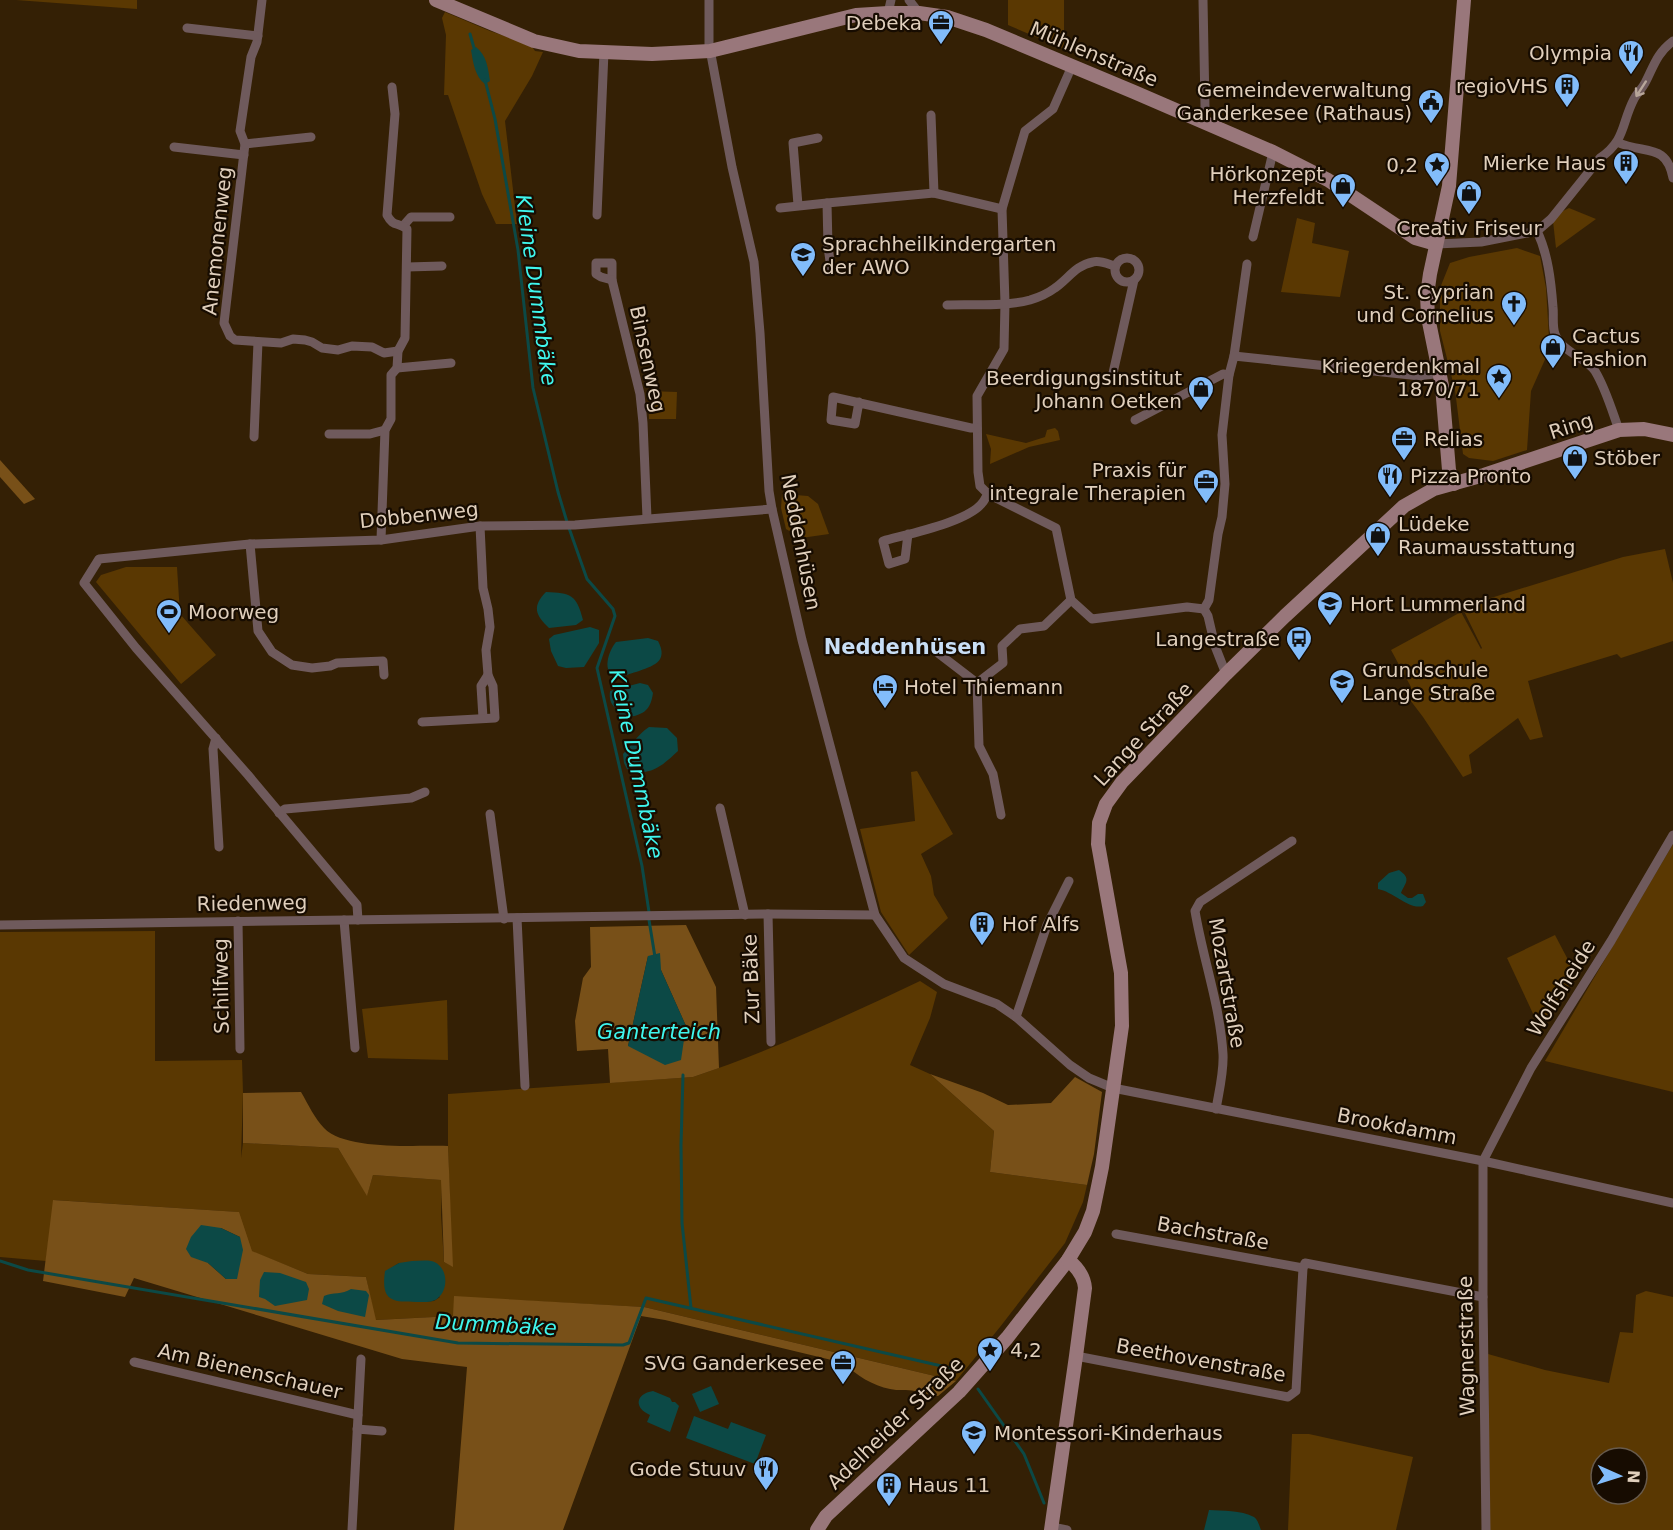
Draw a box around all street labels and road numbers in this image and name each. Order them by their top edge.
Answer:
street label: Mühlenstraße [1026,16,1162,92]
street label: Anemonenweg [197,165,237,317]
street label: Binsenweg [625,303,671,415]
street label: Ring [1546,408,1596,444]
street label: Neddenhüsen [776,472,826,612]
street label: Dobbenweg [358,497,480,533]
street label: Lange Straße [1089,677,1197,791]
street label: Riedenweg [196,890,308,916]
street label: Mozartstraße [1204,916,1250,1050]
street label: Zur Bäke [737,934,765,1024]
street label: Wolfsheide [1522,935,1600,1041]
street label: Schilfweg [208,938,234,1034]
street label: Brookdamm [1335,1103,1459,1149]
street label: Bachstraße [1155,1211,1271,1255]
street label: Wagnerstraße [1453,1276,1479,1416]
street label: Beethovenstraße [1114,1333,1288,1387]
street label: Am Bienenschauer [156,1338,345,1404]
street label: Adelheider Straße [822,1352,968,1494]

